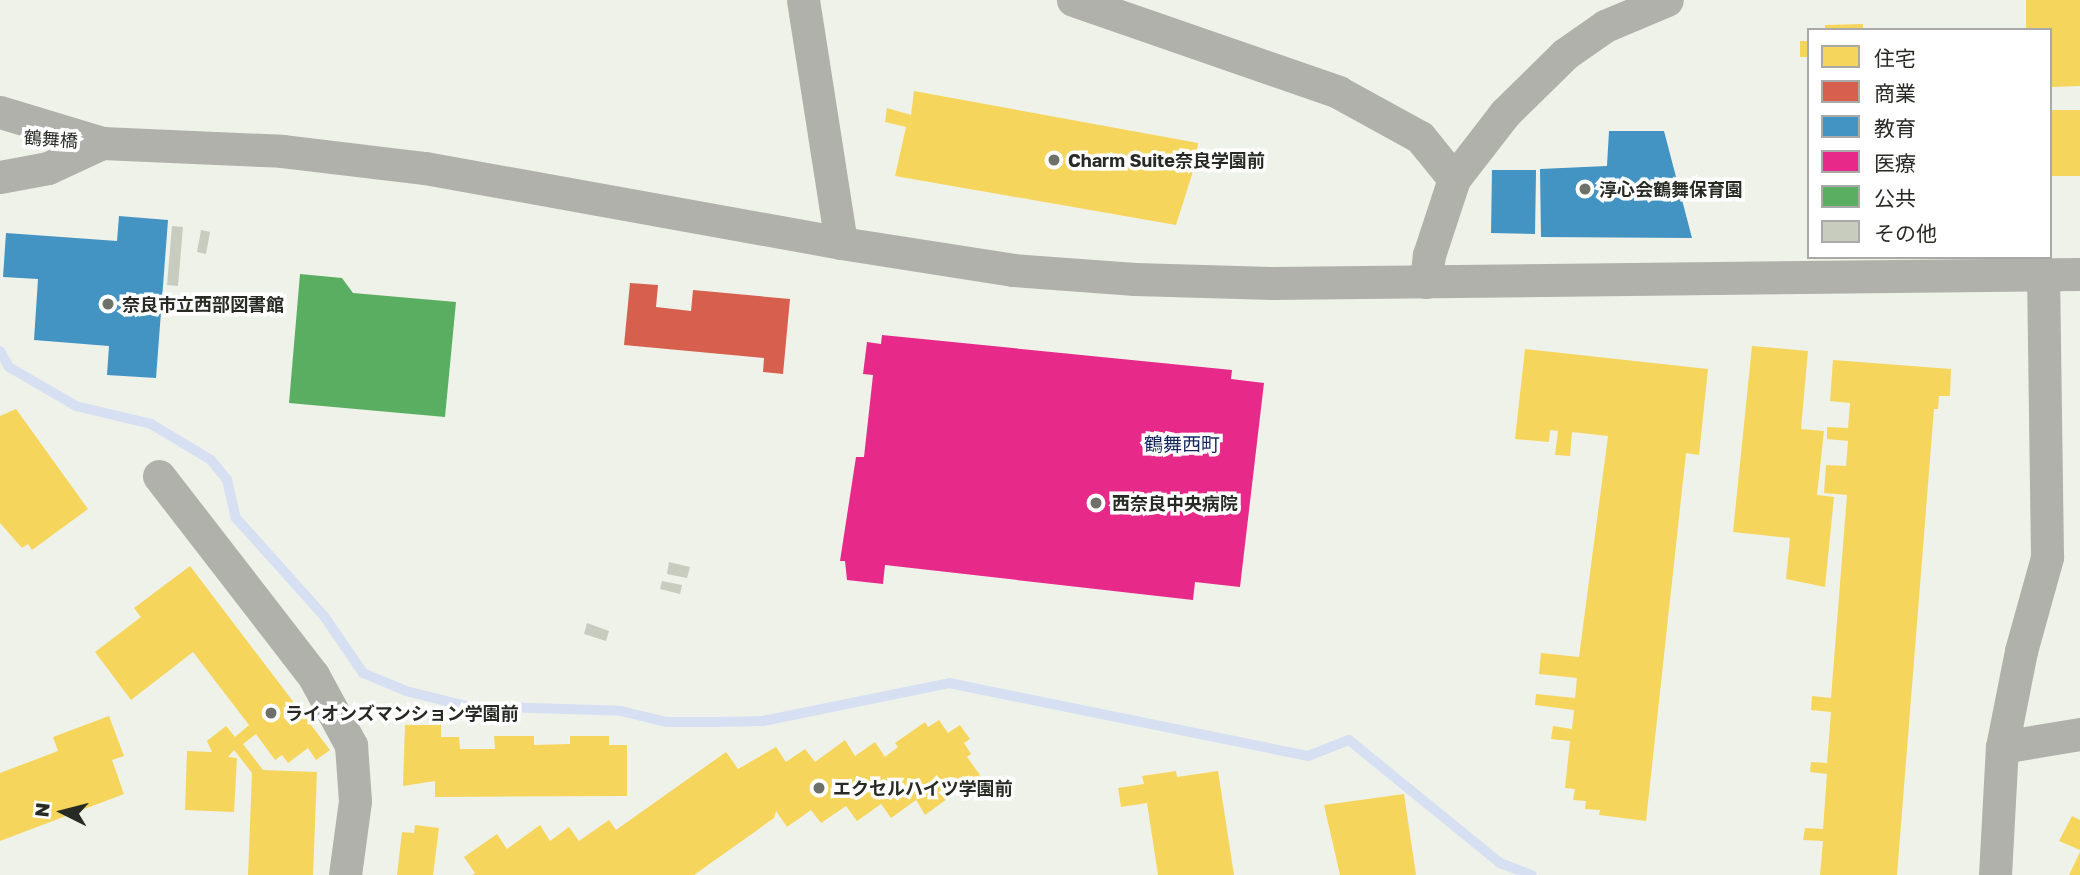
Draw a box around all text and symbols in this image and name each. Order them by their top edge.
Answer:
legend [1807,28,2052,259]
text: 住宅 [1874,45,1916,71]
text: 商業 [1874,80,1916,106]
text: 教育 [1874,115,1916,141]
street label: 鶴舞橋 [23,126,79,152]
place label: Charm Suite奈良学園前 [1068,149,1265,171]
text: 医療 [1874,150,1916,176]
marker: Charm Suite奈良学園前 [1046,152,1062,168]
place label: 淳心会鶴舞保育園 [1599,178,1743,200]
marker: 淳心会鶴舞保育園 [1577,181,1593,197]
text: 公共 [1874,185,1916,211]
text: その他 [1874,220,1937,246]
place label: 奈良市立西部図書館 [122,293,284,315]
marker: 奈良市立西部図書館 [100,296,116,312]
district label: 鶴舞西町 [1144,433,1220,455]
place label: 西奈良中央病院 [1112,492,1238,514]
marker: 西奈良中央病院 [1086,493,1106,513]
place label: ライオンズマンション学園前 [285,702,519,724]
marker: ライオンズマンション学園前 [263,705,279,721]
north arrow [28,777,98,847]
place label: エクセルハイツ学園前 [833,777,1013,799]
marker: エクセルハイツ学園前 [811,780,827,796]
text: N [29,801,54,818]

